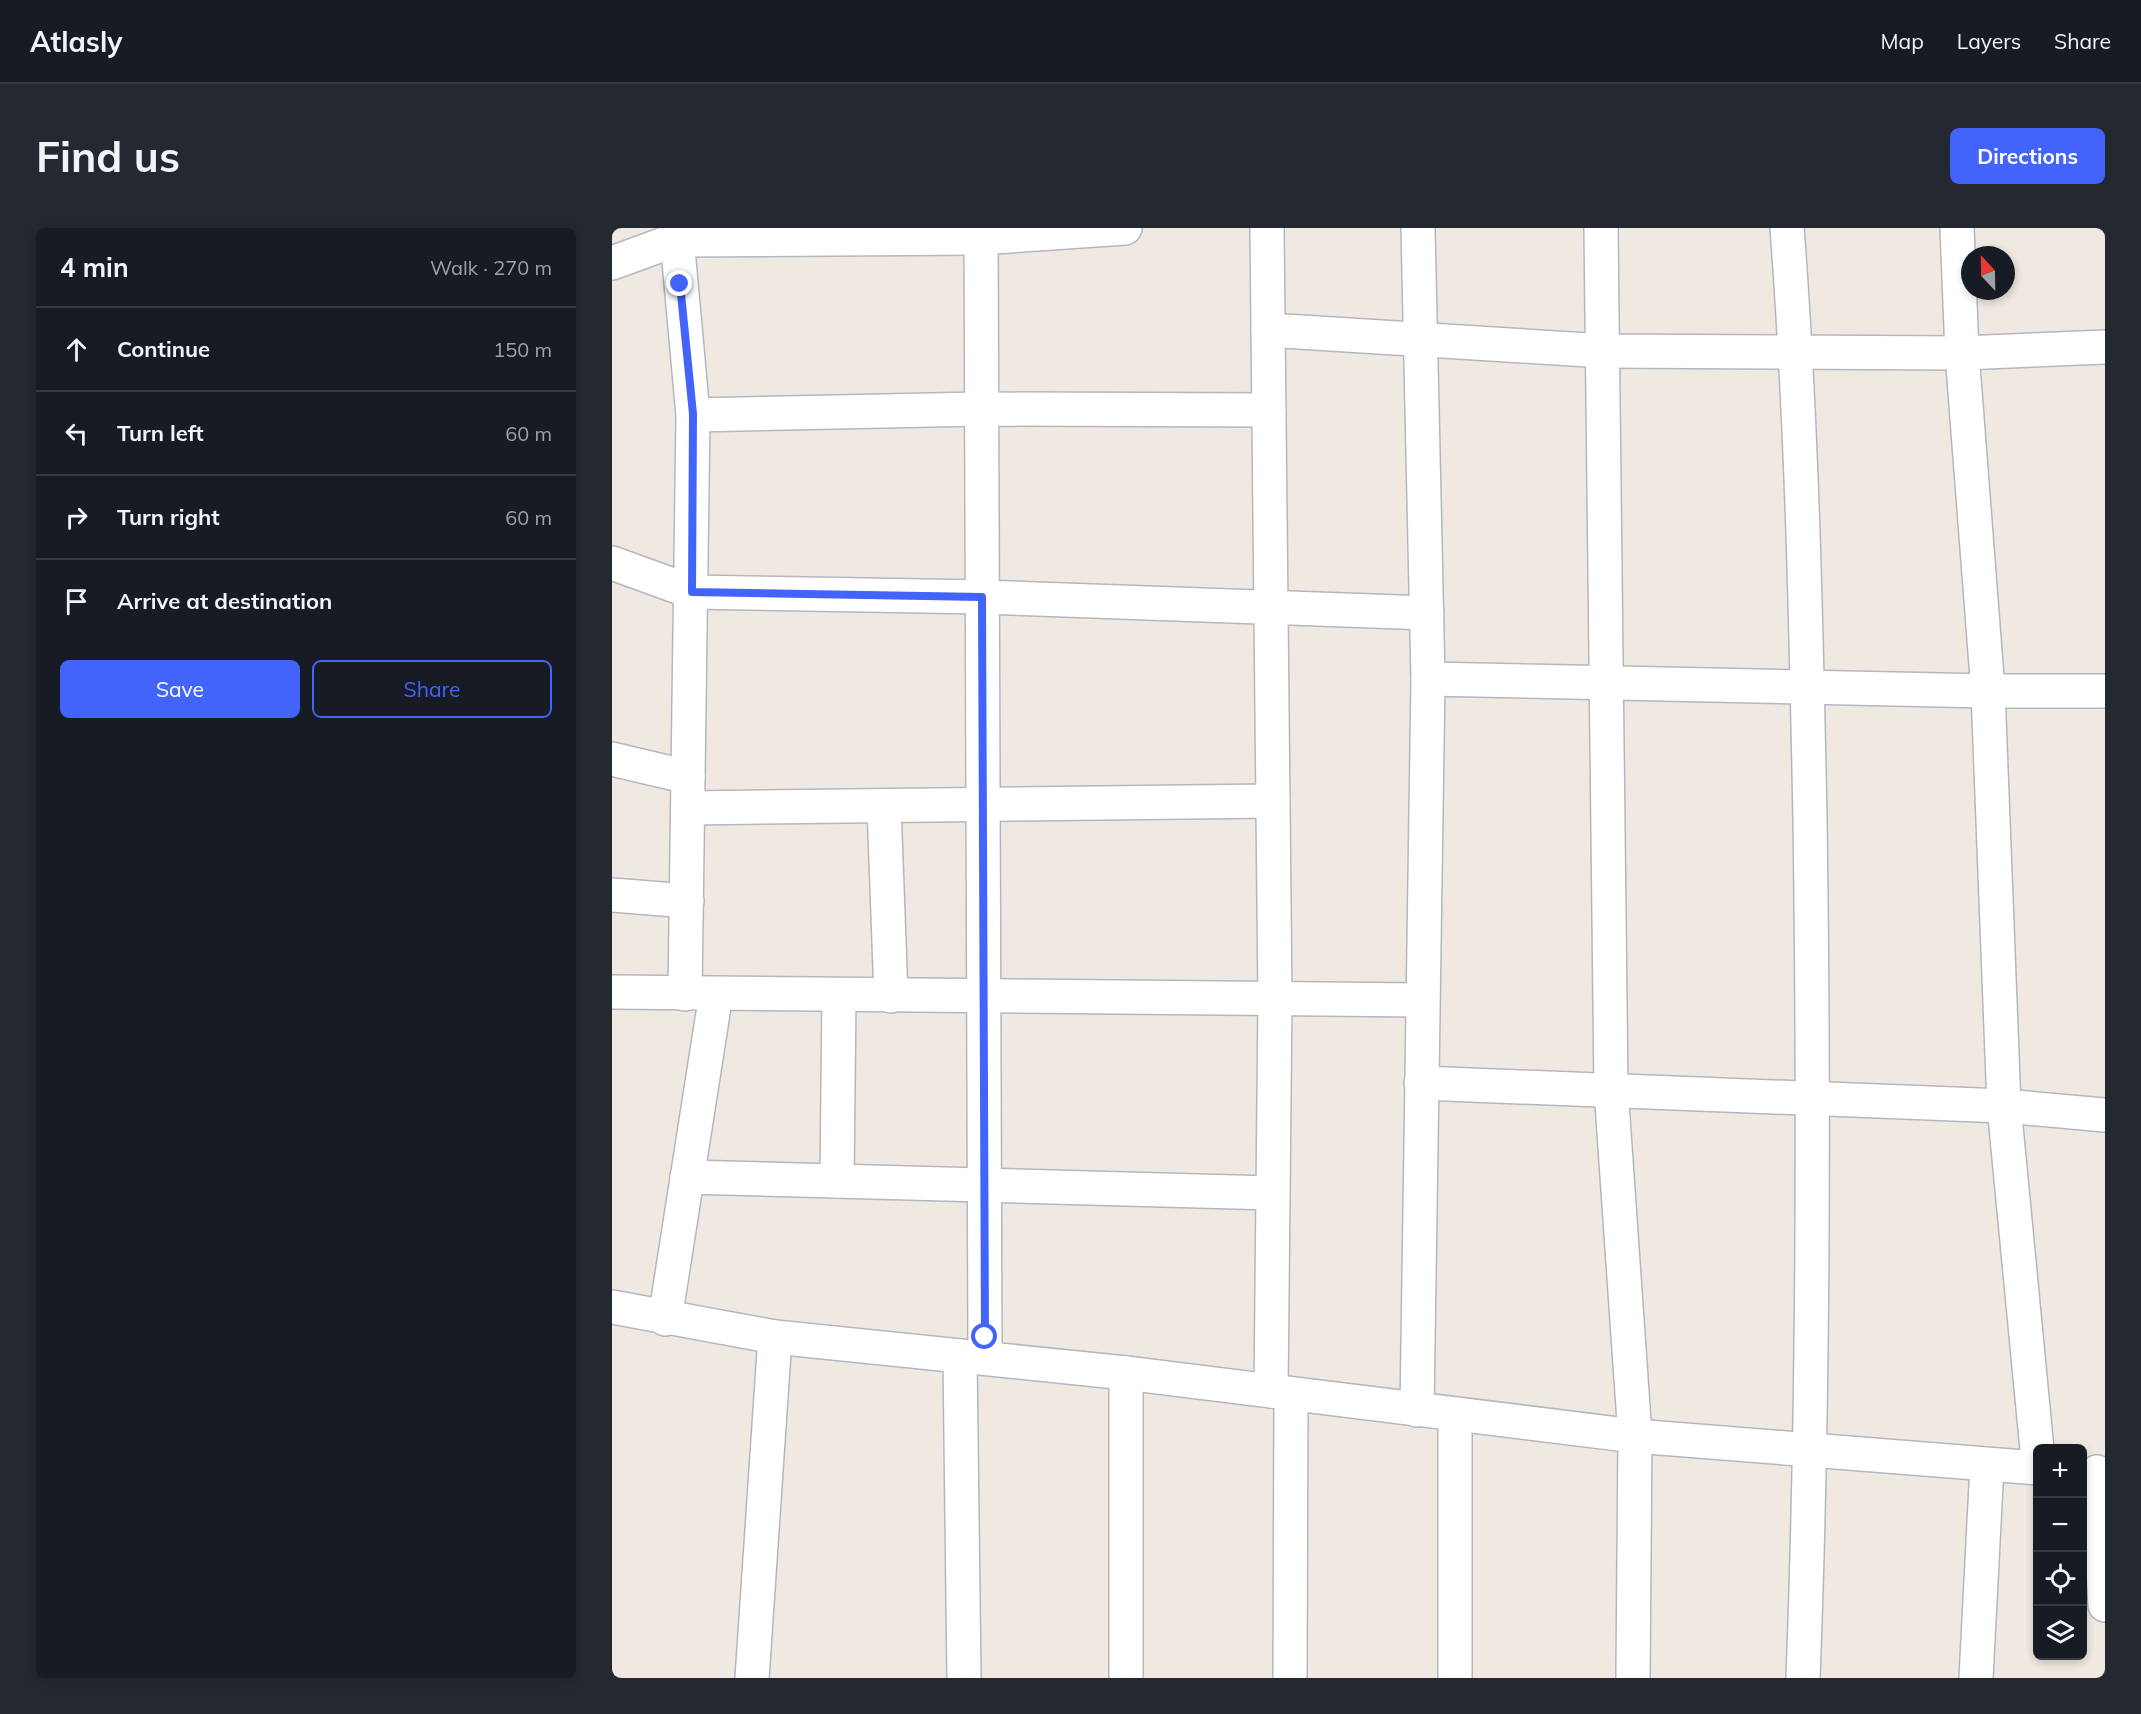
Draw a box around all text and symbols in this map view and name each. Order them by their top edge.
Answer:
text: Atlasly [30,24,122,59]
text: Map [1881,28,1924,54]
text: Layers [1957,28,2021,54]
text: Share [2054,28,2111,54]
button: Directions [1950,128,2105,184]
text: Find us [36,130,180,183]
north arrow [1961,246,2015,300]
text: 4 min [60,251,129,284]
text: Walk · 270 m [430,255,552,280]
route end [666,270,692,296]
icon: ahead [60,333,93,366]
text: Continue [117,335,210,363]
text: 150 m [493,337,552,362]
icon: left [60,417,93,450]
text: Turn left [117,419,204,447]
text: 60 m [505,421,552,446]
icon: right [60,501,93,534]
text: Turn right [117,503,220,531]
text: 60 m [505,505,552,530]
icon: arrive [60,585,93,618]
text: Arrive at destination [117,587,332,615]
button: Save [60,660,300,718]
button: Share [312,660,552,718]
route start [971,1323,997,1349]
map controls [2033,1444,2087,1660]
button: + [2033,1444,2087,1498]
button: − [2033,1498,2087,1552]
button: locate [2033,1552,2087,1606]
button: layers [2033,1606,2087,1660]

